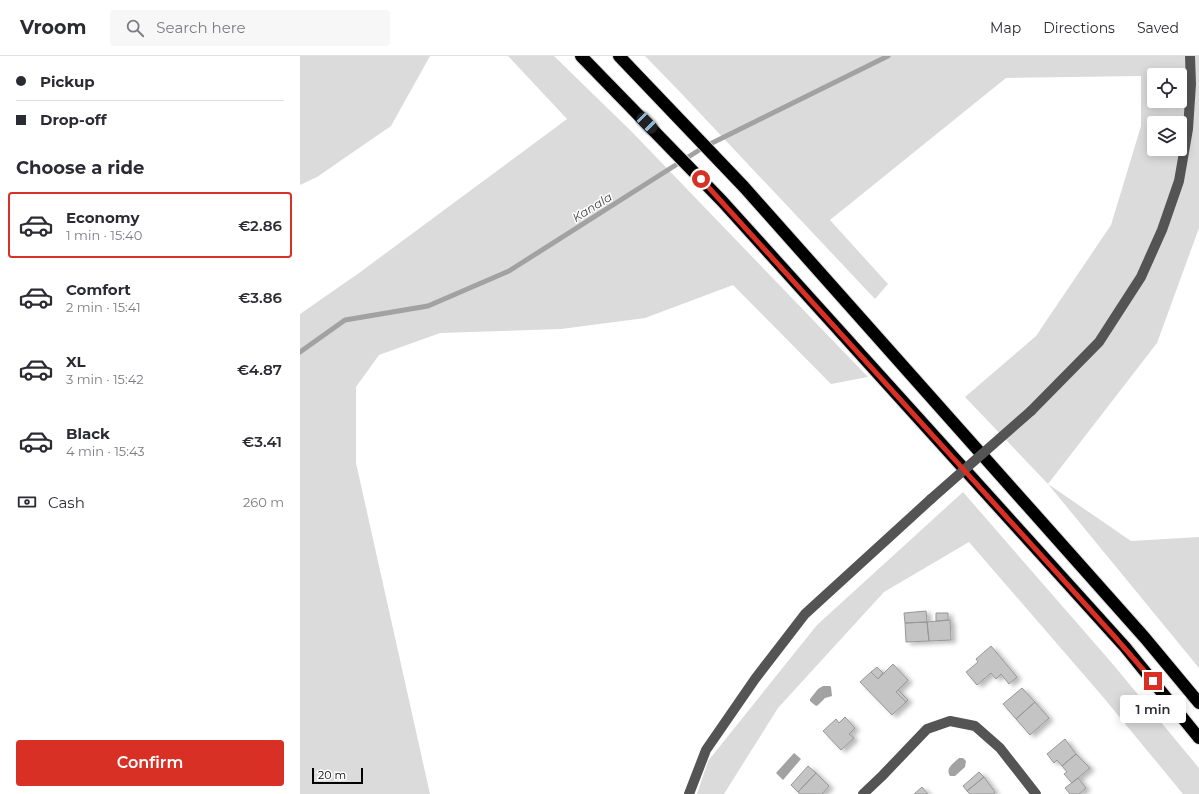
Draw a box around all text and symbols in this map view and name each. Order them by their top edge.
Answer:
search box [110,10,390,46]
text: Vroom [20,16,86,39]
icon: search [124,17,146,39]
text: Search here [156,18,246,37]
text: Map [990,19,1021,37]
text: Directions [1043,19,1115,37]
text: Saved [1137,19,1179,37]
map controls [1147,68,1187,156]
button: locate [1147,68,1187,108]
text: Pickup [40,72,95,91]
text: Drop-off [40,110,107,129]
car [634,110,660,136]
button: layers [1147,116,1187,156]
text: Choose a ride [16,157,144,179]
route start [692,170,710,188]
water label: Kanala [569,189,615,225]
icon: car [18,207,54,243]
text: Economy [66,208,139,227]
text: €2.86 [238,216,282,235]
text: 1 min · 15:40 [66,227,142,243]
icon: car [18,279,54,315]
text: Comfort [66,280,131,299]
text: €3.86 [238,288,282,307]
text: 2 min · 15:41 [66,299,141,315]
icon: car [18,351,54,387]
text: XL [66,352,85,371]
text: €4.87 [237,360,282,379]
text: 3 min · 15:42 [66,371,144,387]
icon: car [18,423,54,459]
text: Black [66,424,110,443]
text: €3.41 [242,432,282,451]
text: 4 min · 15:43 [66,443,145,459]
icon: cash [16,491,38,513]
text: Cash [48,493,85,512]
text: 260 m [243,494,284,510]
route end [1144,672,1162,690]
callout: 1 min [1120,695,1186,723]
text: 1 min [1136,701,1170,717]
button: Confirm [16,740,284,786]
scale bar [312,766,363,785]
text: 20 m [318,768,346,782]

